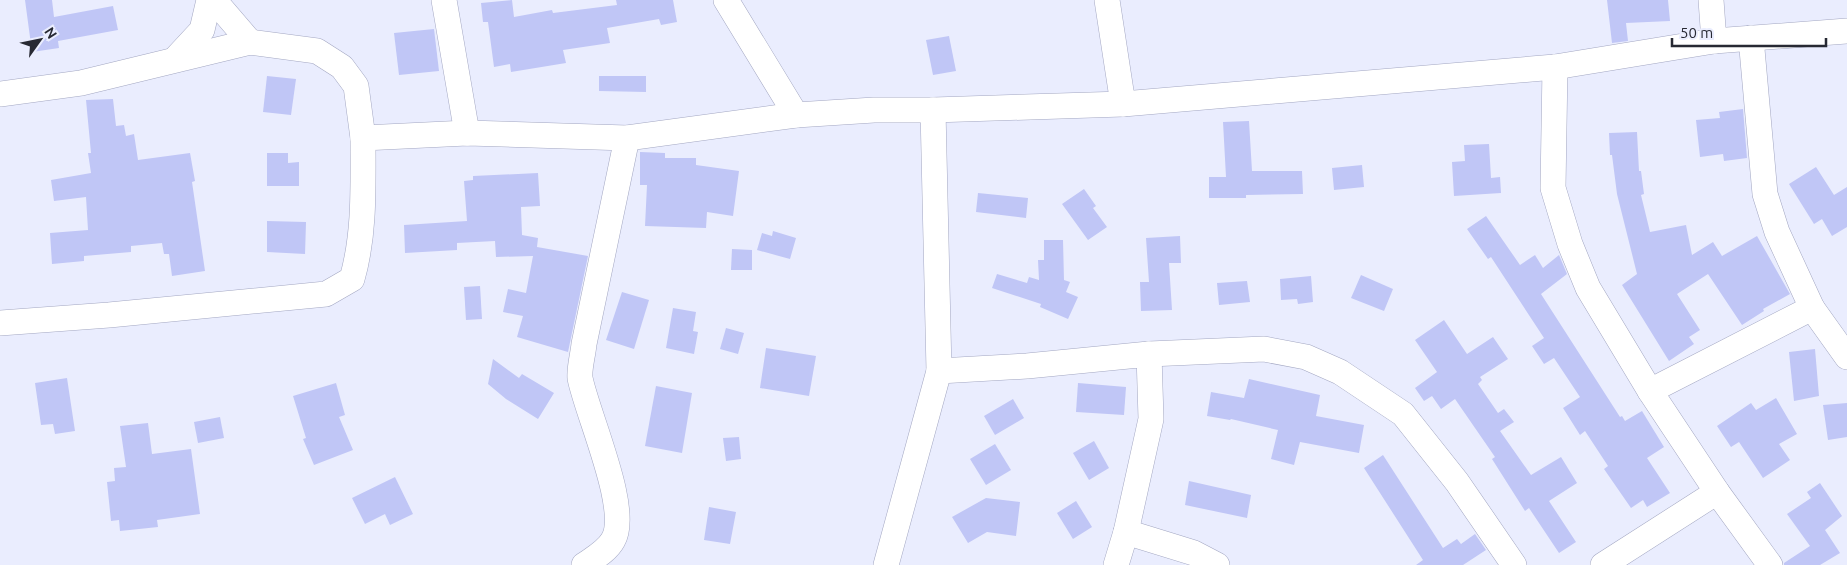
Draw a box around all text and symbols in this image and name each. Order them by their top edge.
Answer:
north arrow [15,15,65,65]
scale bar [1672,15,1826,47]
text: N [41,24,60,42]
text: 50 m [1680,24,1713,41]

